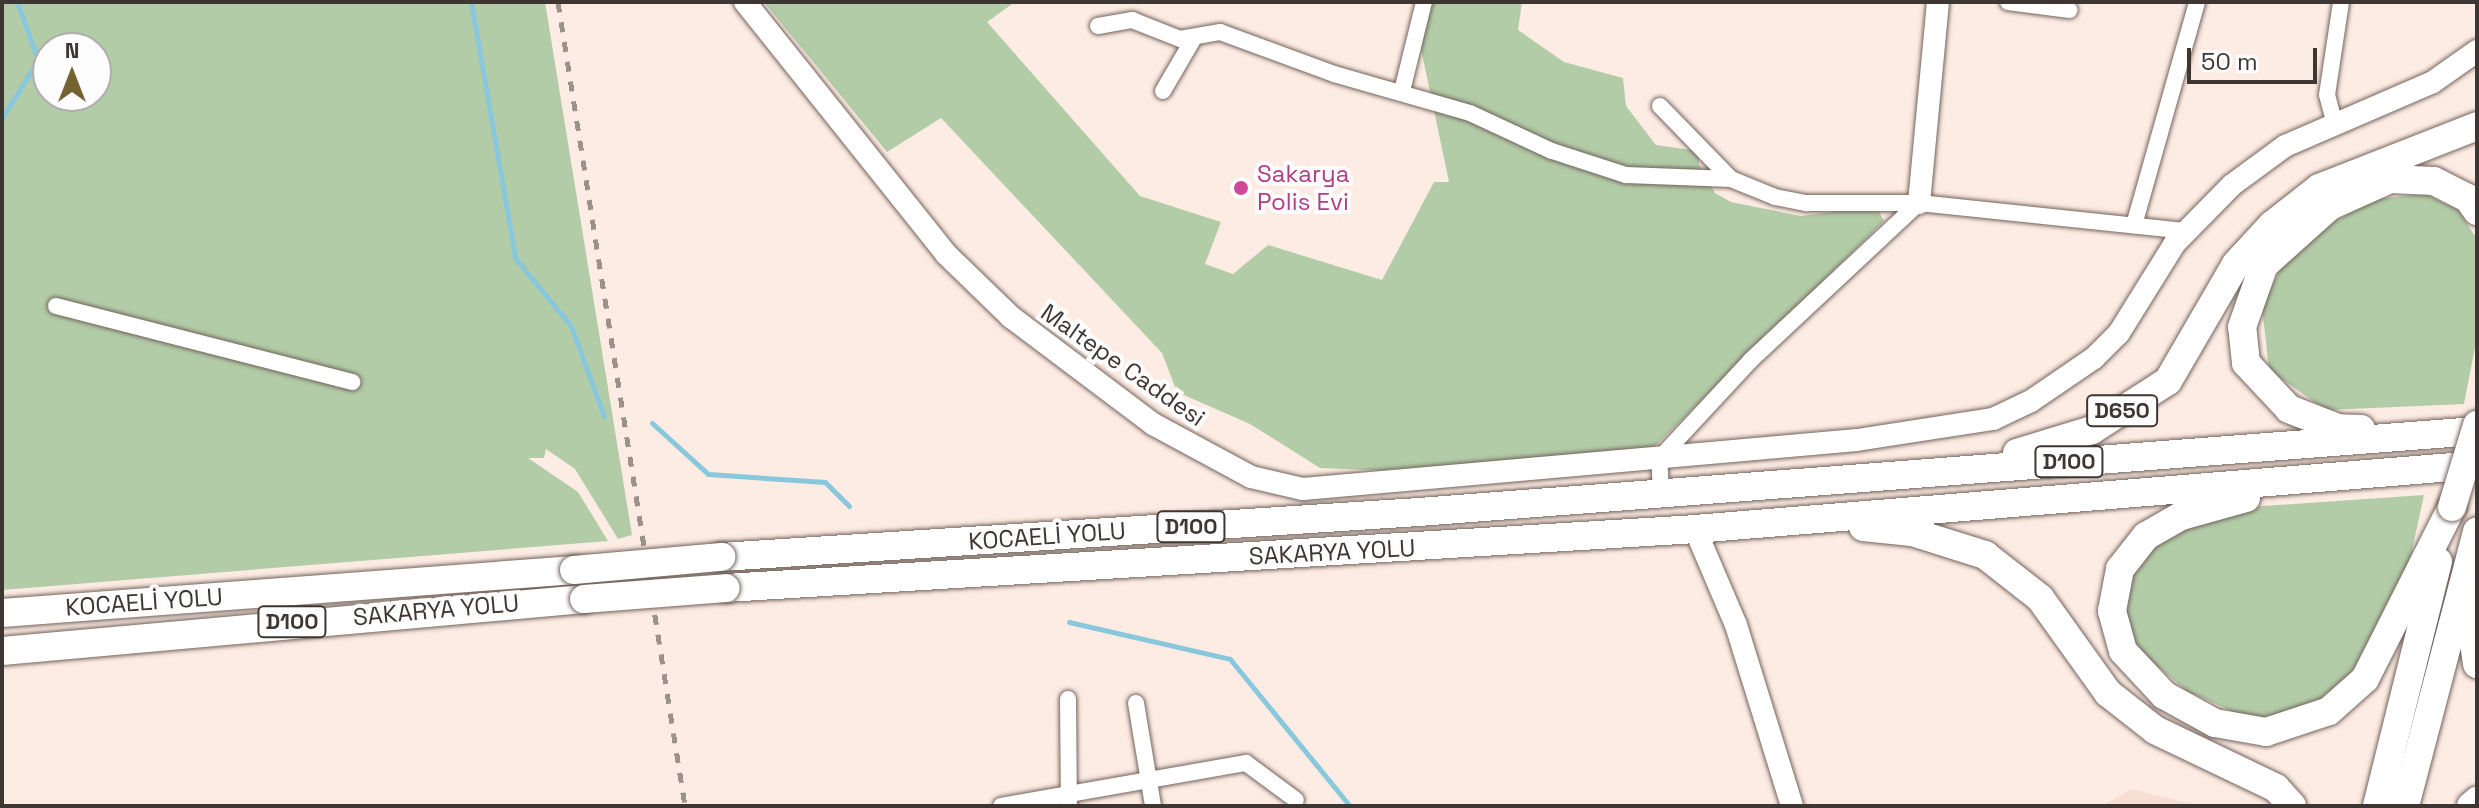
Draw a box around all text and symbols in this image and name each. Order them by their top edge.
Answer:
north arrow [32,32,112,112]
scale bar [2191,32,2321,82]
text: N [65,36,79,64]
text: 50 m [2201,46,2258,77]
place label: Sakarya Polis Evi [1257,160,1349,216]
marker: Sakarya Polis Evi [1232,179,1250,197]
street label: Maltepe Caddesi [1035,298,1211,432]
road number: D650 [2086,393,2158,429]
road number: D100 [2033,444,2105,480]
road number: D100 [1155,509,1227,545]
street label: KOCAELİ YOLU [967,516,1127,556]
street label: SAKARYA YOLU [1248,533,1416,571]
street label: KOCAELİ YOLU [64,582,224,622]
street label: SAKARYA YOLU [351,588,521,632]
road number: D100 [256,604,328,640]

